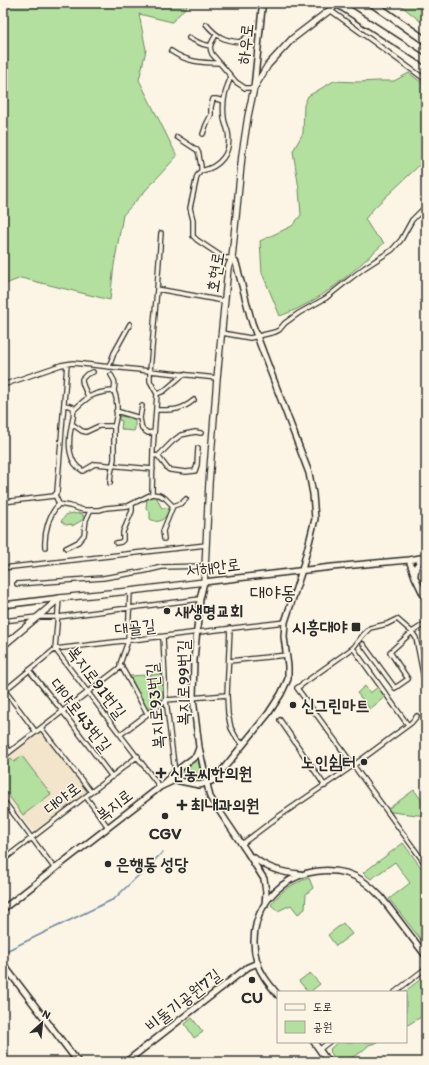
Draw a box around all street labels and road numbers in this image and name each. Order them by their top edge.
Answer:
street label: 하우로 [233,23,257,65]
street label: 호현로 [202,250,228,294]
street label: 서해안로 [185,554,241,580]
street label: 대골길 [114,615,157,639]
street label: 복지로99번길 [173,640,193,726]
street label: 복지로91번길 [63,642,131,722]
street label: 복지로93번길 [141,662,169,750]
street label: 대야로43번길 [46,674,116,756]
street label: 대야로 [40,777,84,819]
street label: 복지로 [92,784,136,826]
street label: 비둘기공원7길 [141,964,225,1036]

